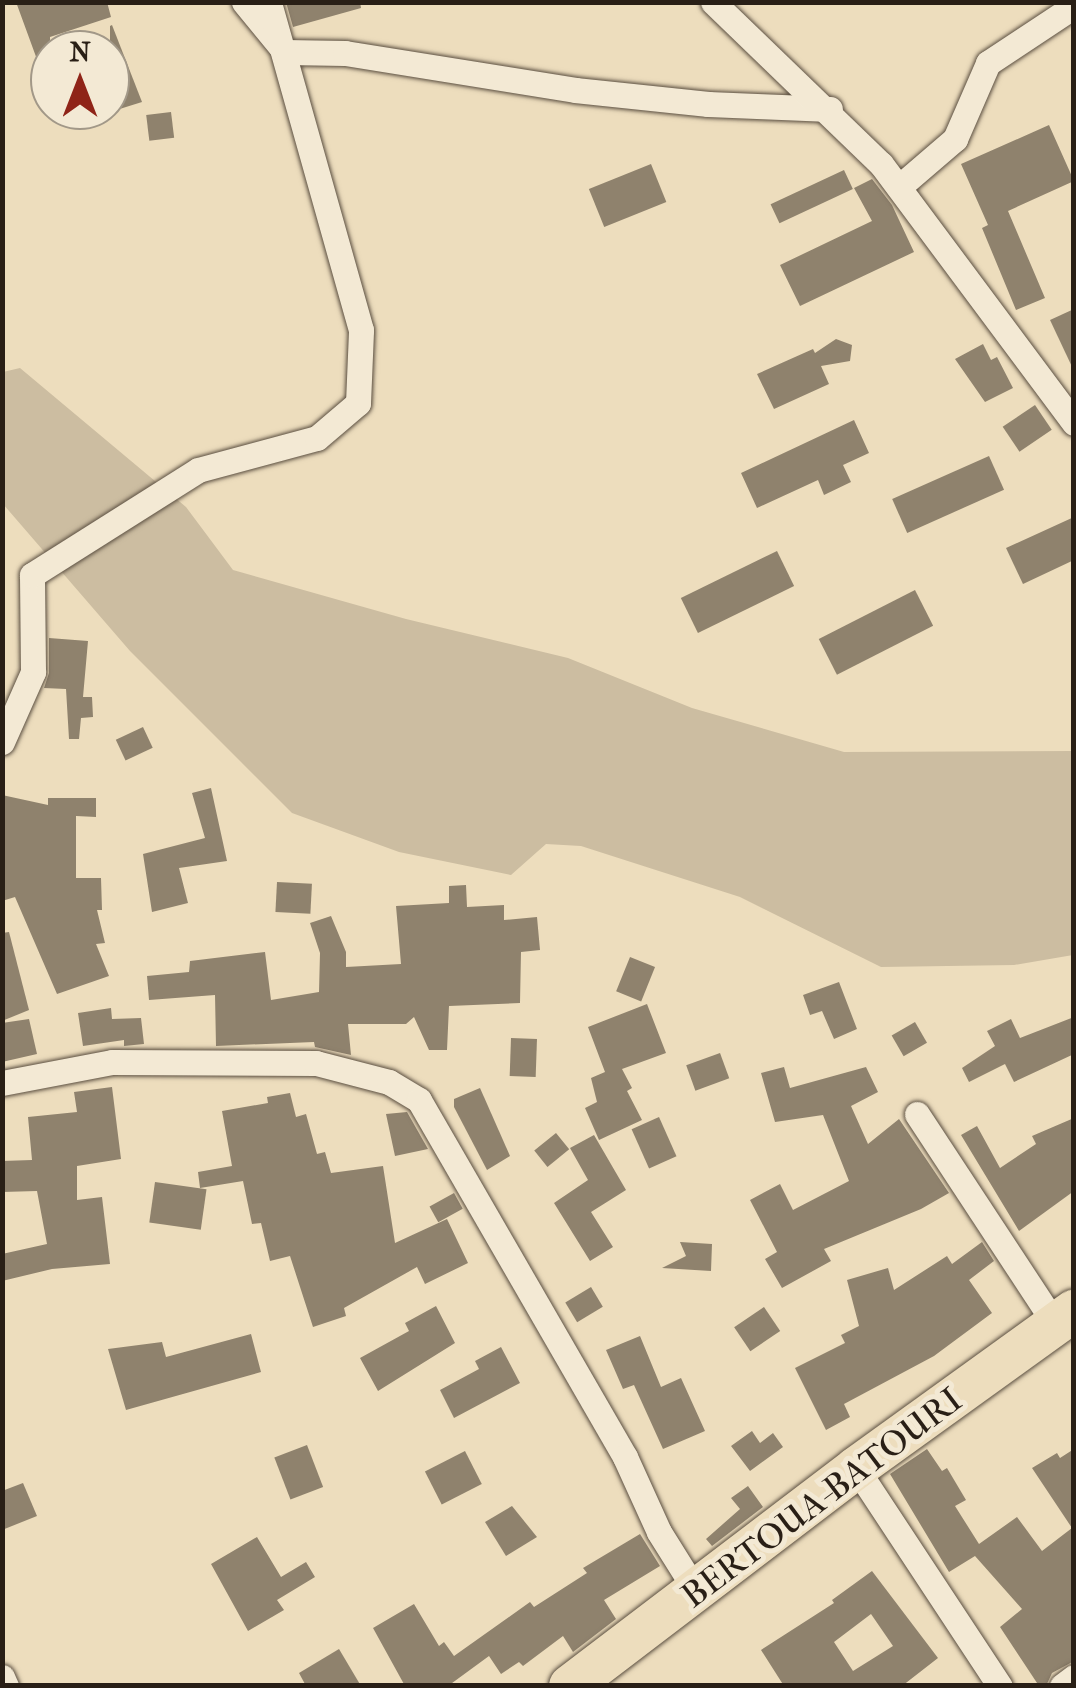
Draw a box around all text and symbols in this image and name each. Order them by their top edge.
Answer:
north arrow [30,30,130,130]
text: N [69,35,91,68]
street label: BERTOUA-BATOURI [674,1379,970,1617]

